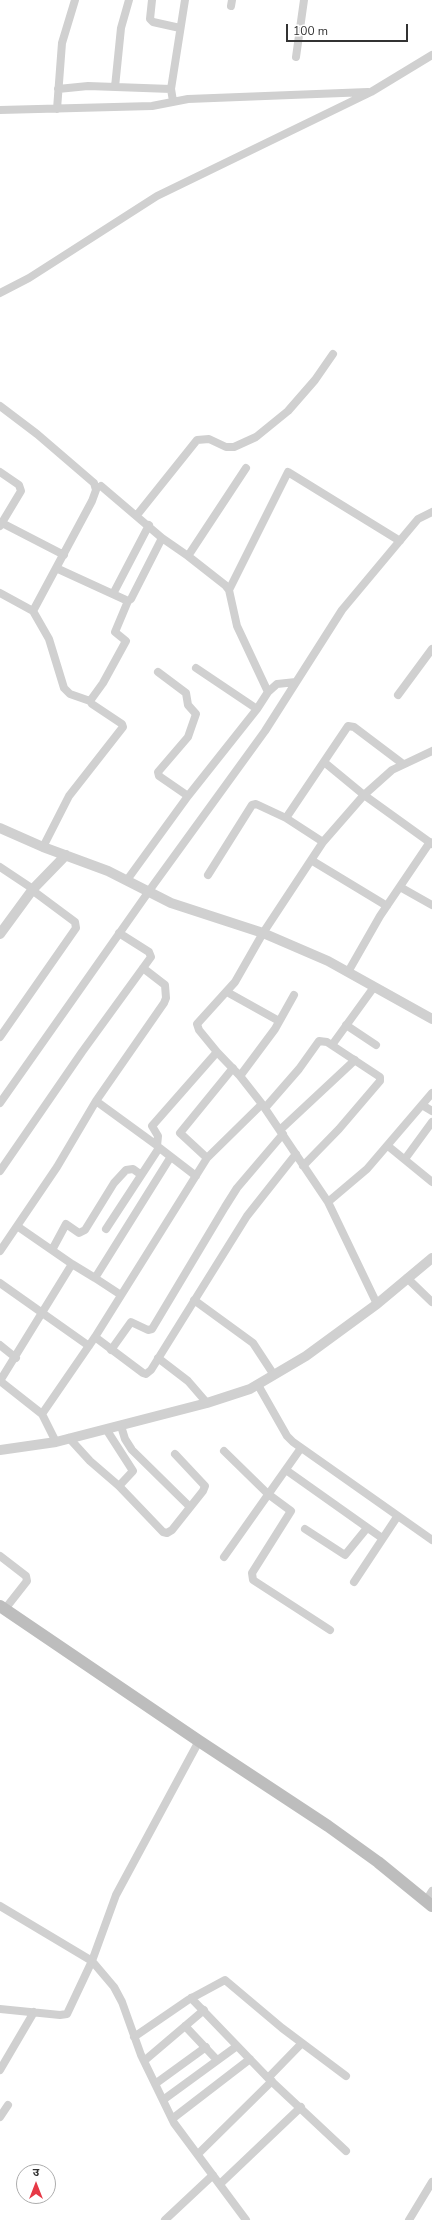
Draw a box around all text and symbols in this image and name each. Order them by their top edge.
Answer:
scale bar [288,16,410,42]
text: 100 m [293,23,328,39]
north arrow [16,2164,56,2204]
text: उ [33,2165,39,2180]

